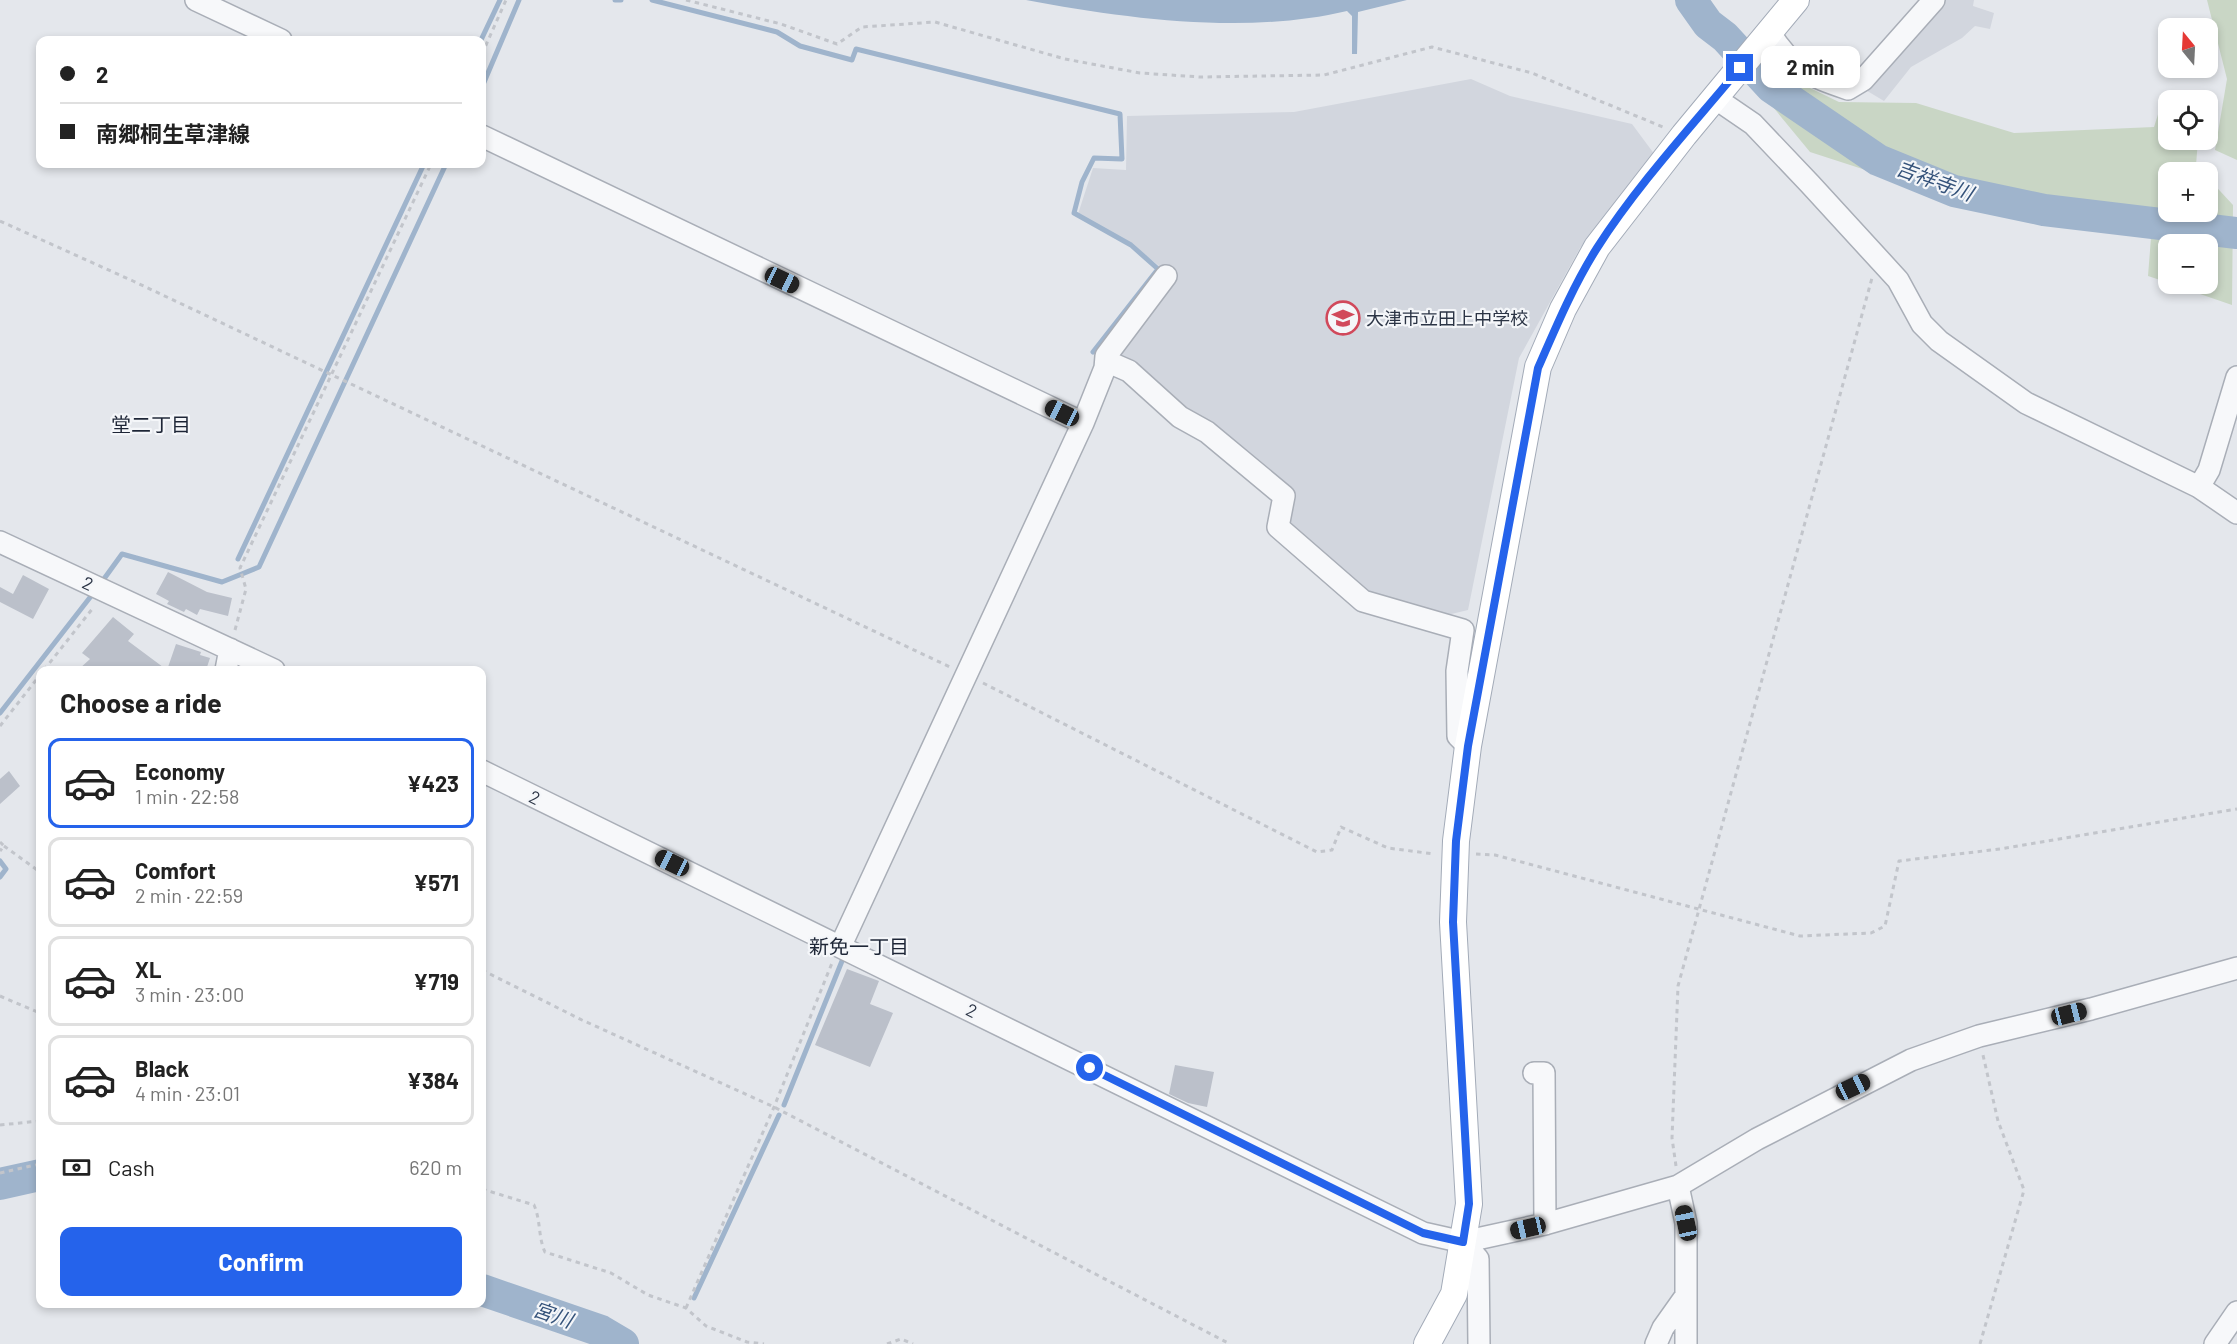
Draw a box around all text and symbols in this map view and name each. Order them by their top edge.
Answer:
north arrow [2158,18,2218,78]
map controls [2158,18,2218,294]
callout: 2 min [1761,47,1860,89]
route end [1726,54,1753,81]
text: 2 min [1787,55,1834,79]
text: 2 [96,61,108,87]
button: locate [2158,90,2218,150]
text: 南郷桐生草津線 [96,120,250,146]
water label: 吉祥寺川 [1893,155,1979,206]
button: + [2158,162,2218,222]
button: − [2158,234,2218,294]
car [762,264,802,296]
school or university icon: 大津市立田上中学校 [1325,300,1361,336]
place label: 大津市立田上中学校 [1366,307,1528,329]
car [1042,397,1082,429]
district label: 堂二丁目 [111,412,191,436]
street label: 2 [79,571,97,595]
text: Choose a ride [60,686,222,718]
icon: car [63,756,117,810]
text: Economy [135,758,225,784]
text: ¥423 [407,770,459,796]
text: 1 min · 22:58 [135,784,240,808]
street label: 2 [526,785,544,809]
car [652,847,692,879]
icon: car [63,855,117,909]
text: Comfort [135,857,216,883]
text: ¥571 [413,869,459,895]
text: 2 min · 22:59 [135,883,243,907]
district label: 新免一丁目 [809,934,909,958]
icon: car [63,954,117,1008]
text: XL [135,956,161,982]
text: ¥719 [413,968,459,994]
text: 3 min · 23:00 [135,982,244,1006]
street label: 2 [963,998,981,1022]
car [2049,1001,2089,1027]
icon: car [63,1053,117,1107]
route start [1076,1054,1103,1081]
text: Black [135,1055,189,1081]
text: ¥384 [407,1067,459,1093]
car [1833,1071,1873,1103]
text: 4 min · 23:01 [135,1081,240,1105]
icon: cash [60,1151,93,1184]
text: Cash [108,1154,155,1180]
text: 620 m [409,1155,462,1179]
car [1673,1204,1699,1242]
car [1508,1215,1548,1241]
button: Confirm [60,1227,462,1296]
water label: 宮川 [530,1296,578,1333]

